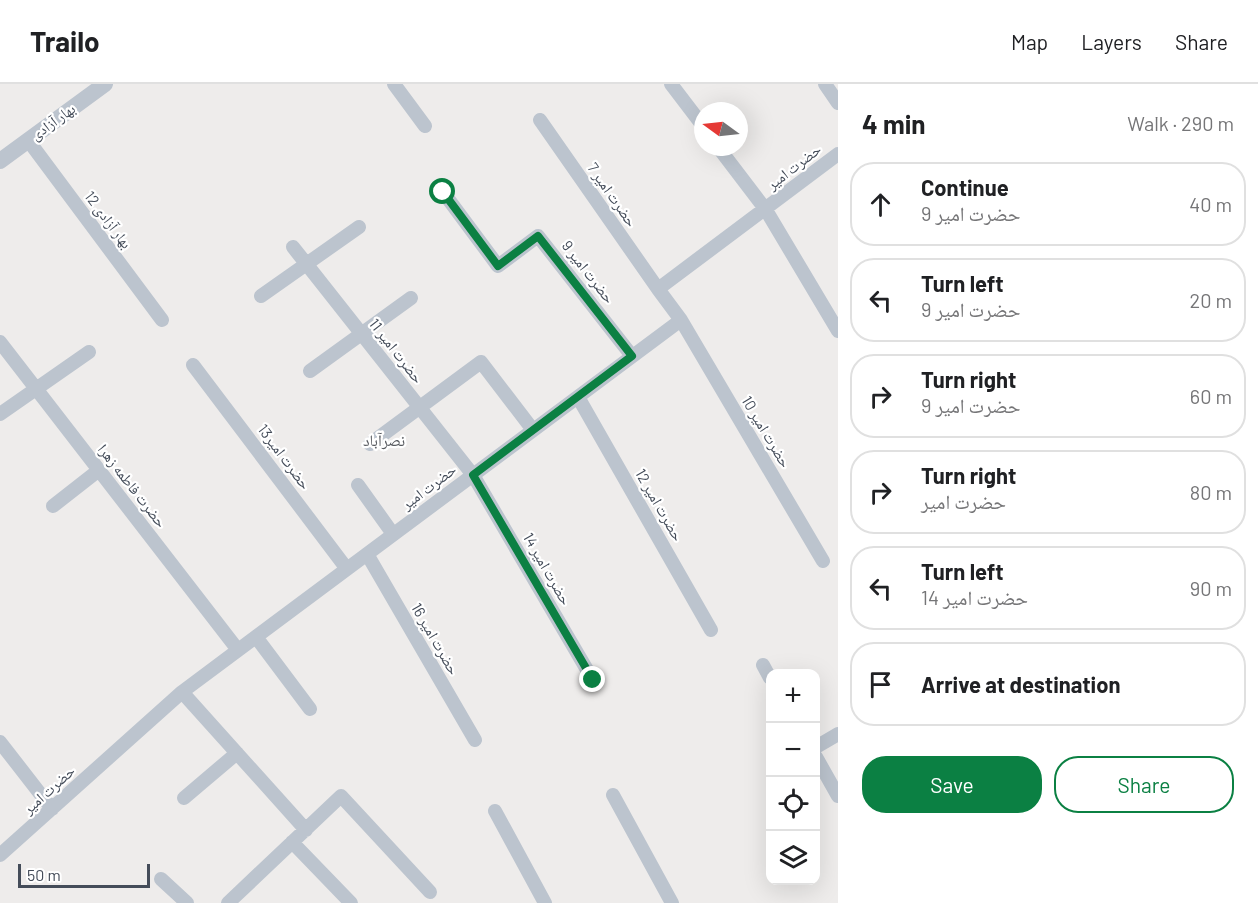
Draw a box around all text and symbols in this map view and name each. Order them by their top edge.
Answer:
text: Trailo [30,24,100,58]
text: Map [1011,29,1048,54]
text: Layers [1081,29,1142,54]
text: Share [1175,29,1228,54]
street label: بهار آزادی [27,99,79,145]
north arrow [694,102,748,156]
text: 4 min [862,108,926,139]
text: Walk · 290 m [1127,111,1234,135]
street label: حضرت امیر [762,139,825,194]
street label: حضرت امیر 7 [583,159,642,231]
text: Continue [921,174,1009,200]
route start [429,178,455,204]
street label: بهار آزادی 12 [80,187,136,253]
icon: ahead [864,188,897,221]
text: 40 m [1189,192,1232,216]
text: حضرت امیر 9 [921,201,1020,225]
street label: حضرت امیر 9 [558,236,619,307]
text: Turn left [921,270,1004,296]
icon: left [864,284,897,317]
text: 20 m [1189,288,1232,312]
text: حضرت امیر 9 [921,297,1020,321]
street label: حضرت امیر 11 [365,314,428,387]
text: Turn right [921,366,1016,392]
icon: right [864,380,897,413]
text: 60 m [1190,384,1232,408]
street label: حضرت امیر 10 [738,392,796,472]
text: حضرت امیر 9 [921,393,1020,417]
street label: حضرت امیر13 [254,420,315,493]
district label: نصرآباد [363,430,405,450]
street label: حضرت فاطمه زهرا [94,440,171,532]
street label: حضرت امیر [397,460,460,514]
text: Turn right [921,462,1016,488]
street label: حضرت امیر 12 [631,465,688,545]
icon: right [864,476,897,509]
text: 80 m [1190,480,1232,504]
text: حضرت امیر [921,489,1006,513]
street label: حضرت امیر 14 [519,529,576,609]
text: Turn left [921,558,1004,584]
icon: left [864,572,897,605]
text: 90 m [1190,576,1232,600]
text: حضرت امیر 14 [921,585,1028,609]
street label: حضرت امیر 16 [407,599,464,678]
route end [579,666,605,692]
icon: arrive [864,668,897,701]
map controls [766,669,820,885]
button: + [766,669,820,723]
text: Arrive at destination [921,671,1120,697]
button: − [766,723,820,777]
button: Save [862,756,1042,813]
button: Share [1054,756,1234,813]
street label: حضرت امیر [18,761,79,819]
button: locate [766,777,820,831]
button: layers [766,831,820,885]
scale bar [18,861,150,888]
text: 50 m [27,865,61,884]

